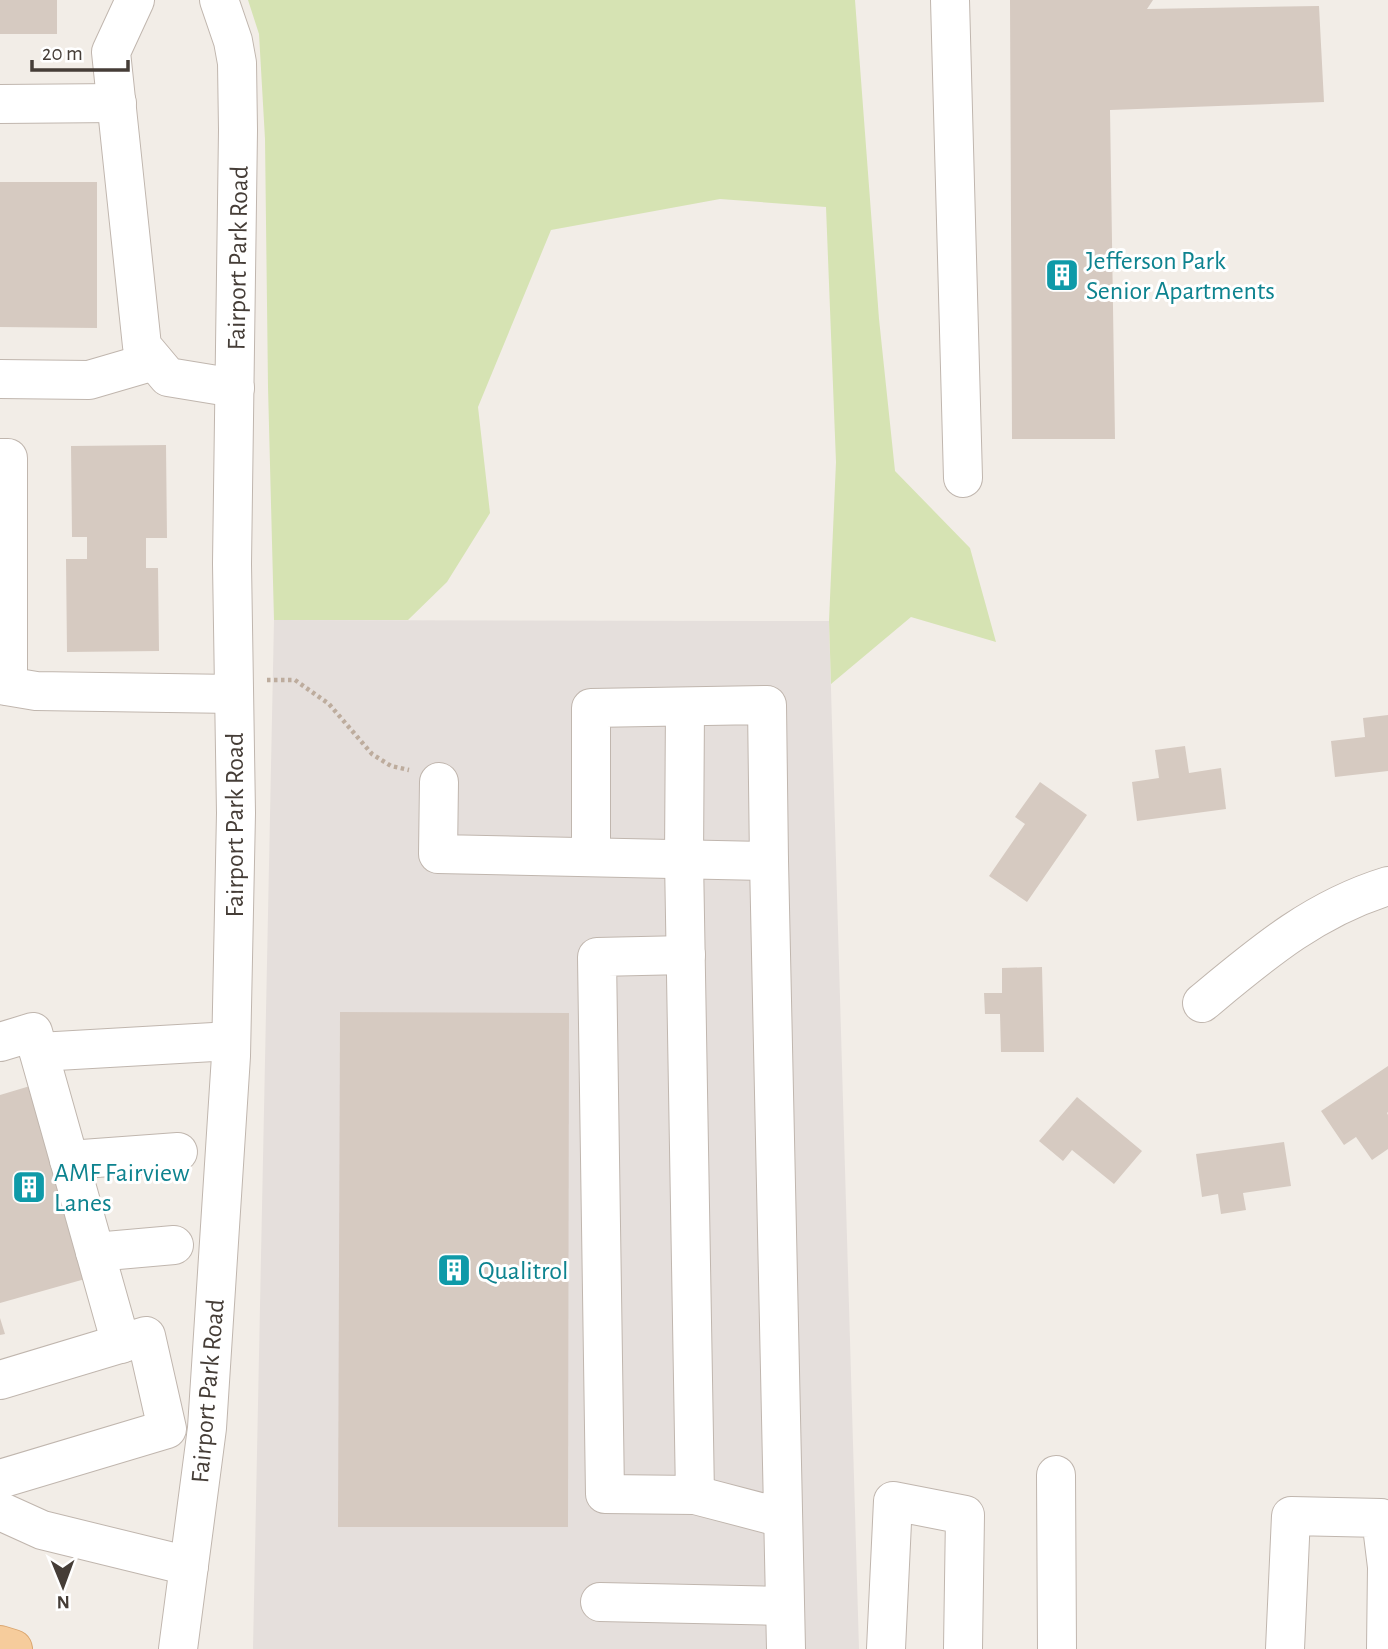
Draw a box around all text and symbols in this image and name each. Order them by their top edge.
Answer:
scale bar [32,28,128,72]
text: 20 m [42,43,83,64]
street label: Fairport Park Road [223,165,253,351]
place label: Jefferson Park Senior Apartments [1086,248,1275,304]
building icon: Jefferson Park Senior Apartments [1043,256,1081,294]
street label: Fairport Park Road [222,733,248,917]
place label: AMF Fairview Lanes [54,1160,190,1216]
building icon: AMF Fairview Lanes [10,1168,48,1206]
building icon: Qualitrol [435,1251,473,1289]
place label: Qualitrol [478,1258,568,1284]
street label: Fairport Park Road [187,1298,229,1484]
north arrow [28,1551,98,1621]
text: N [56,1592,70,1611]

